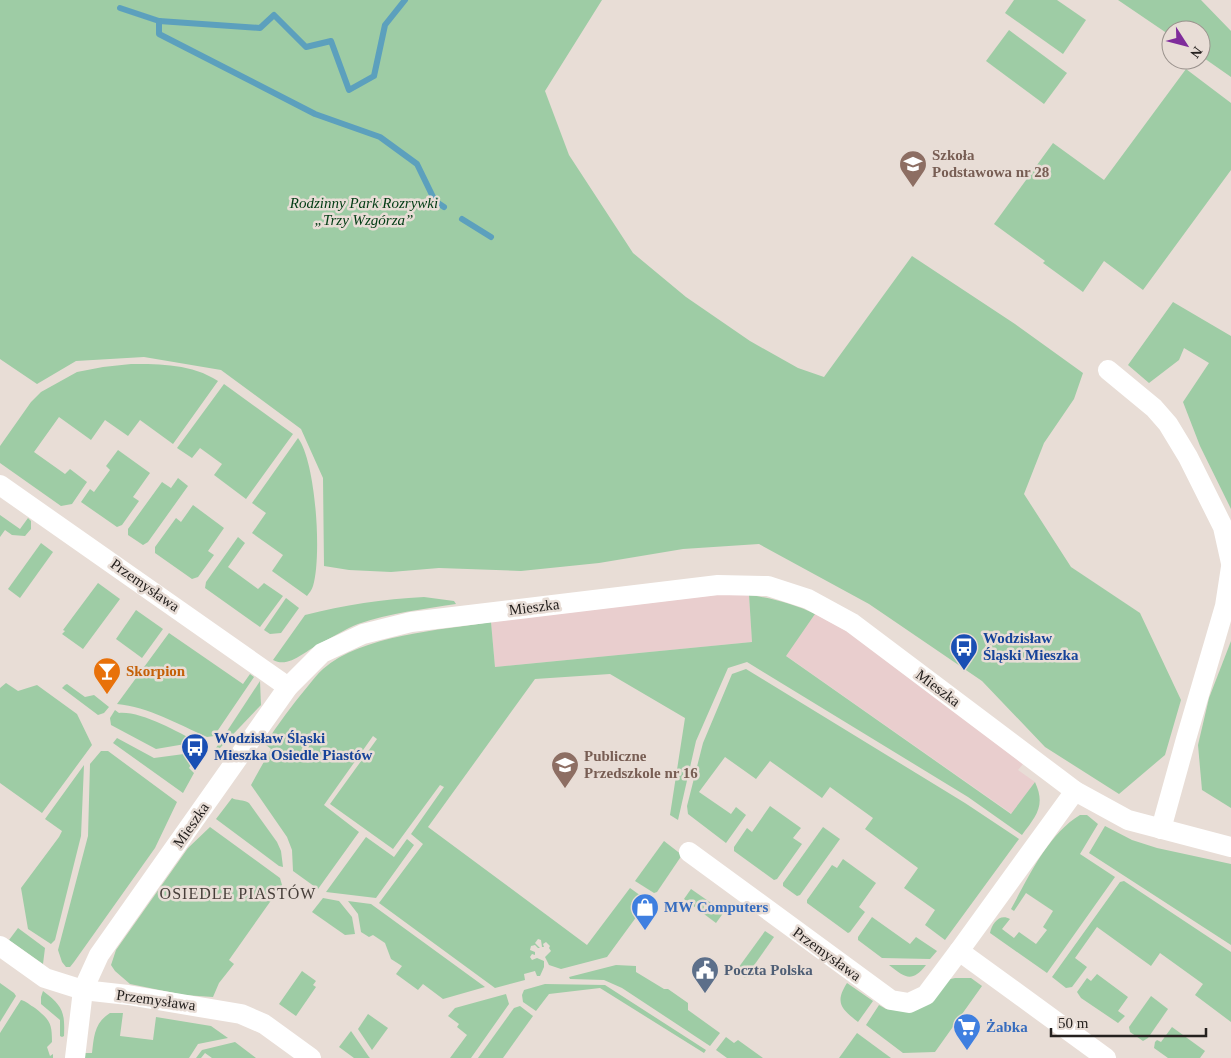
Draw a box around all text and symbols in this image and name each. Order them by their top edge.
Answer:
north arrow [1161,20,1211,70]
text: N [1187,44,1205,61]
place label: Szkoła Podstawowa nr 28 [932,147,1049,180]
school or university icon: Szkoła Podstawowa nr 28 [898,149,928,188]
park label: Rodzinny Park Rozrywki „Trzy Wzgórza” [289,195,438,228]
street label: Przemysława [108,556,183,615]
street label: Mieszka [508,596,561,618]
place label: Wodzisław Śląski Mieszka [983,630,1079,663]
bus stop icon: Wodzisław Śląski Mieszka [949,632,979,671]
bar icon: Skorpion [92,656,122,695]
place label: Skorpion [126,663,186,679]
street label: Mieszka [913,666,963,710]
place label: Wodzisław Śląski Mieszka Osiedle Piastów [214,730,372,763]
bus stop icon: Wodzisław Śląski Mieszka Osiedle Piastów [180,732,210,771]
place label: Publiczne Przedszkole nr 16 [584,748,698,781]
school or university icon: Publiczne Przedszkole nr 16 [550,750,580,789]
street label: Mieszka [170,799,212,850]
district label: OSIEDLE PIASTÓW [160,884,316,902]
shop icon: MW Computers [630,892,660,931]
place label: MW Computers [664,899,768,915]
street label: Przemysława [790,924,864,984]
public building icon: Poczta Polska [690,955,720,994]
place label: Poczta Polska [724,962,813,978]
street label: Przemysława [115,987,197,1014]
scale bar [1051,1006,1206,1038]
supermarket icon: Żabka [952,1012,982,1051]
text: 50 m [1058,1015,1089,1031]
place label: Żabka [986,1019,1028,1035]

